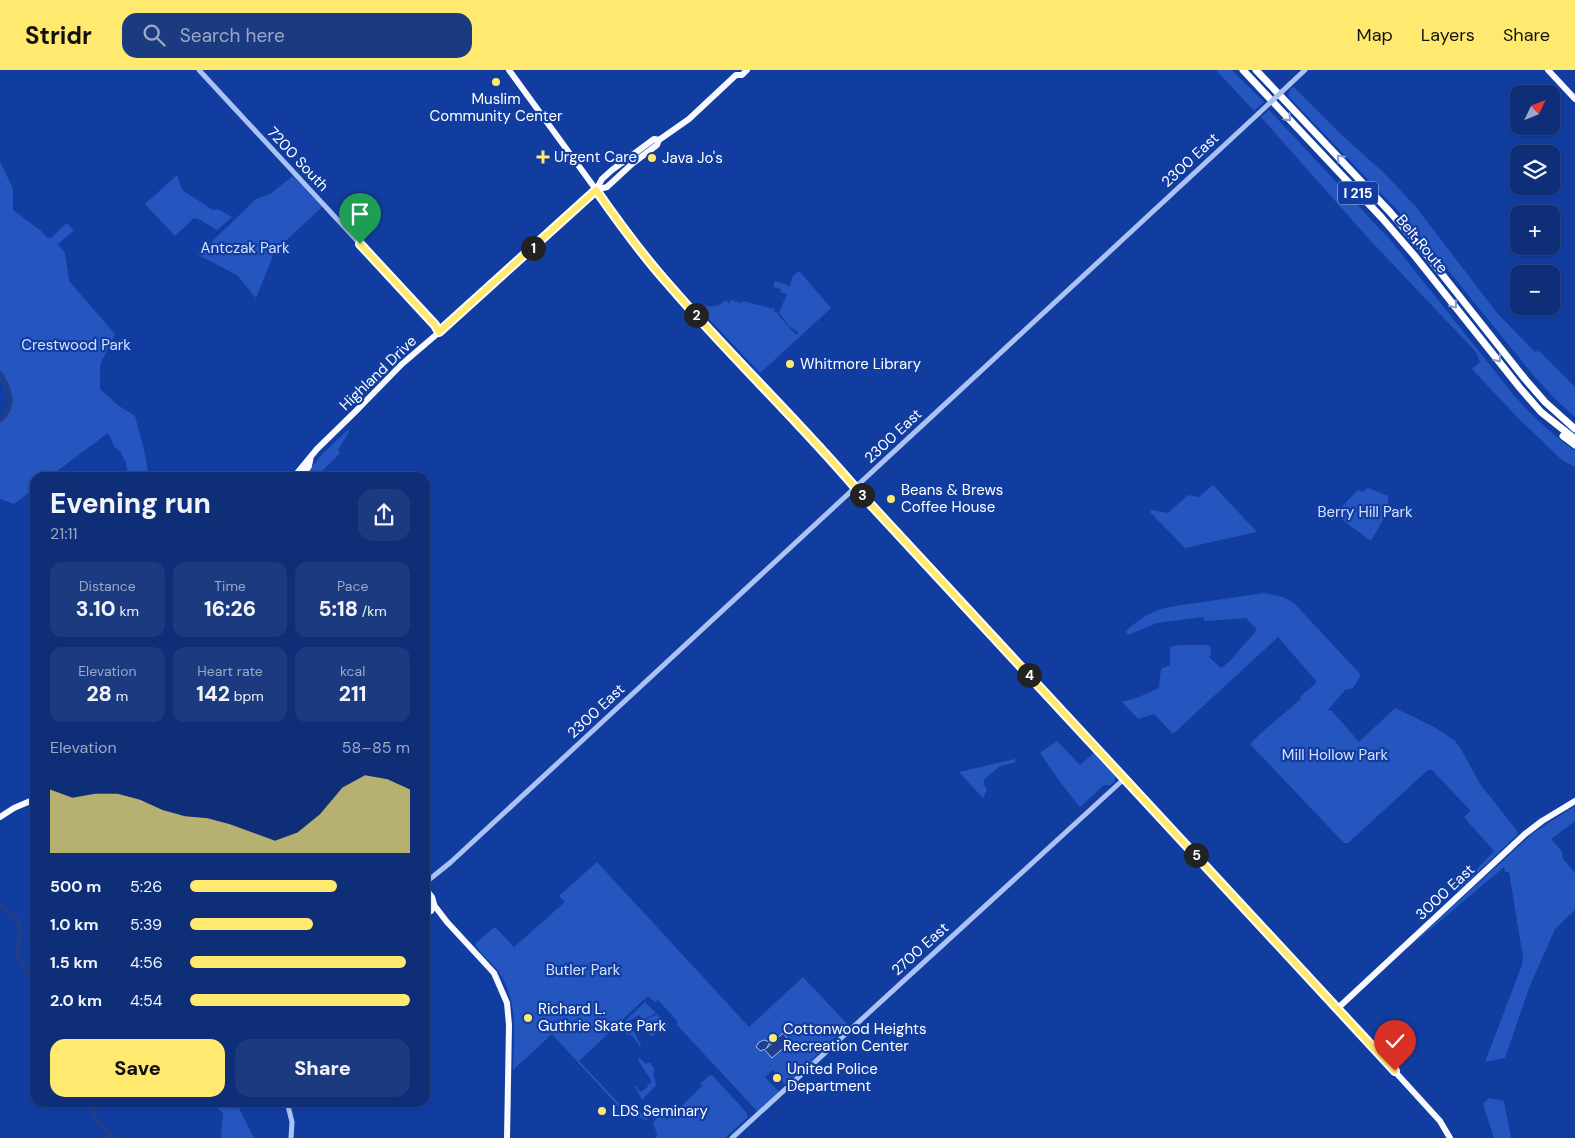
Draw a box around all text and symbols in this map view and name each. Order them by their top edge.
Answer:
search box [122,13,472,58]
text: Stridr [25,20,92,51]
icon: search [140,21,168,49]
text: Search here [180,23,285,48]
text: Map [1357,23,1393,47]
text: Layers [1421,23,1475,47]
text: Share [1503,23,1550,47]
marker: Muslim Community Center [490,76,502,88]
north arrow [1510,85,1560,135]
map controls [1510,85,1560,315]
place label: Muslim Community Center [429,89,563,126]
one-way arrow [1282,113,1291,122]
street label: 7200 South [263,122,333,196]
street label: 2300 East [1157,128,1223,192]
button: layers [1510,145,1560,195]
place label: Urgent Care [554,147,637,167]
place label: Java Jo's [662,148,723,168]
marker: Urgent Care [536,150,550,164]
marker: Java Jo's [646,152,658,164]
one-way arrow [1337,155,1346,164]
road number: I 215 [1338,182,1378,204]
pin [339,193,381,244]
icon: arrive [346,200,374,228]
button: + [1510,205,1560,255]
street label: Belt Route [1392,210,1452,278]
pin: 1 [520,236,546,260]
park label: Antczak Park [200,238,290,258]
text: 1 [531,239,536,257]
button: − [1510,265,1560,315]
one-way arrow [1449,299,1457,308]
pin: 2 [684,302,708,328]
text: 2 [692,306,701,324]
street label: Highland Drive [335,331,421,415]
park label: Crestwood Park [21,335,131,355]
place label: Whitmore Library [800,354,922,374]
one-way arrow [1492,354,1501,363]
marker: Whitmore Library [784,358,796,370]
street label: 2300 East [860,404,926,468]
place label: Beans & Brews Coffee House [901,480,1003,517]
pin: 3 [850,482,874,508]
text: Evening run [50,485,211,522]
text: 3 [858,486,867,504]
button: share [358,489,410,541]
marker: Beans & Brews Coffee House [885,493,897,505]
park label: Berry Hill Park [1317,502,1413,522]
text: 21:11 [50,523,77,544]
text: Distance [79,577,136,595]
text: Time [214,577,246,595]
text: Pace [337,577,368,595]
text: 3.10 [76,595,116,623]
text: 16:26 [204,595,256,623]
text: 5:18 [318,595,358,623]
text: km [116,602,139,620]
text: /km [358,602,387,620]
text: Elevation [78,662,137,680]
text: Heart rate [197,662,263,680]
text: kcal [340,662,365,680]
pin: 4 [1016,662,1042,688]
text: 4 [1025,666,1034,684]
street label: 2300 East [563,679,629,743]
text: 28 [87,680,112,708]
text: 142 [196,680,230,708]
text: 211 [339,680,366,708]
text: m [112,687,128,705]
text: bpm [230,687,264,705]
text: Elevation [50,737,117,758]
text: 58–85 m [342,737,410,758]
park label: Mill Hollow Park [1282,745,1389,765]
pin: 5 [1184,842,1208,868]
text: 5 [1192,846,1201,864]
street label: 3000 East [1411,860,1479,924]
text: 500 m [50,876,101,897]
text: 5:26 [130,876,162,897]
text: 1.0 km [50,914,99,935]
text: 5:39 [130,914,162,935]
street label: 2700 East [887,918,953,980]
text: 1.5 km [50,952,98,973]
text: 4:56 [130,952,163,973]
park label: Butler Park [546,960,621,980]
text: 2.0 km [50,990,102,1011]
text: 4:54 [130,990,162,1011]
place label: Richard L. Guthrie Skate Park [538,999,667,1036]
marker: Richard L. Guthrie Skate Park [522,1012,534,1024]
place label: Cottonwood Heights Recreation Center [783,1019,927,1056]
pin [1374,1020,1416,1071]
icon: check [1381,1027,1409,1055]
marker: Cottonwood Heights Recreation Center [767,1032,779,1044]
button: Save [50,1039,225,1097]
button: Share [235,1039,410,1097]
place label: United Police Department [787,1059,878,1096]
marker: United Police Department [771,1072,783,1084]
place label: LDS Seminary [612,1101,708,1121]
marker: LDS Seminary [596,1105,608,1117]

